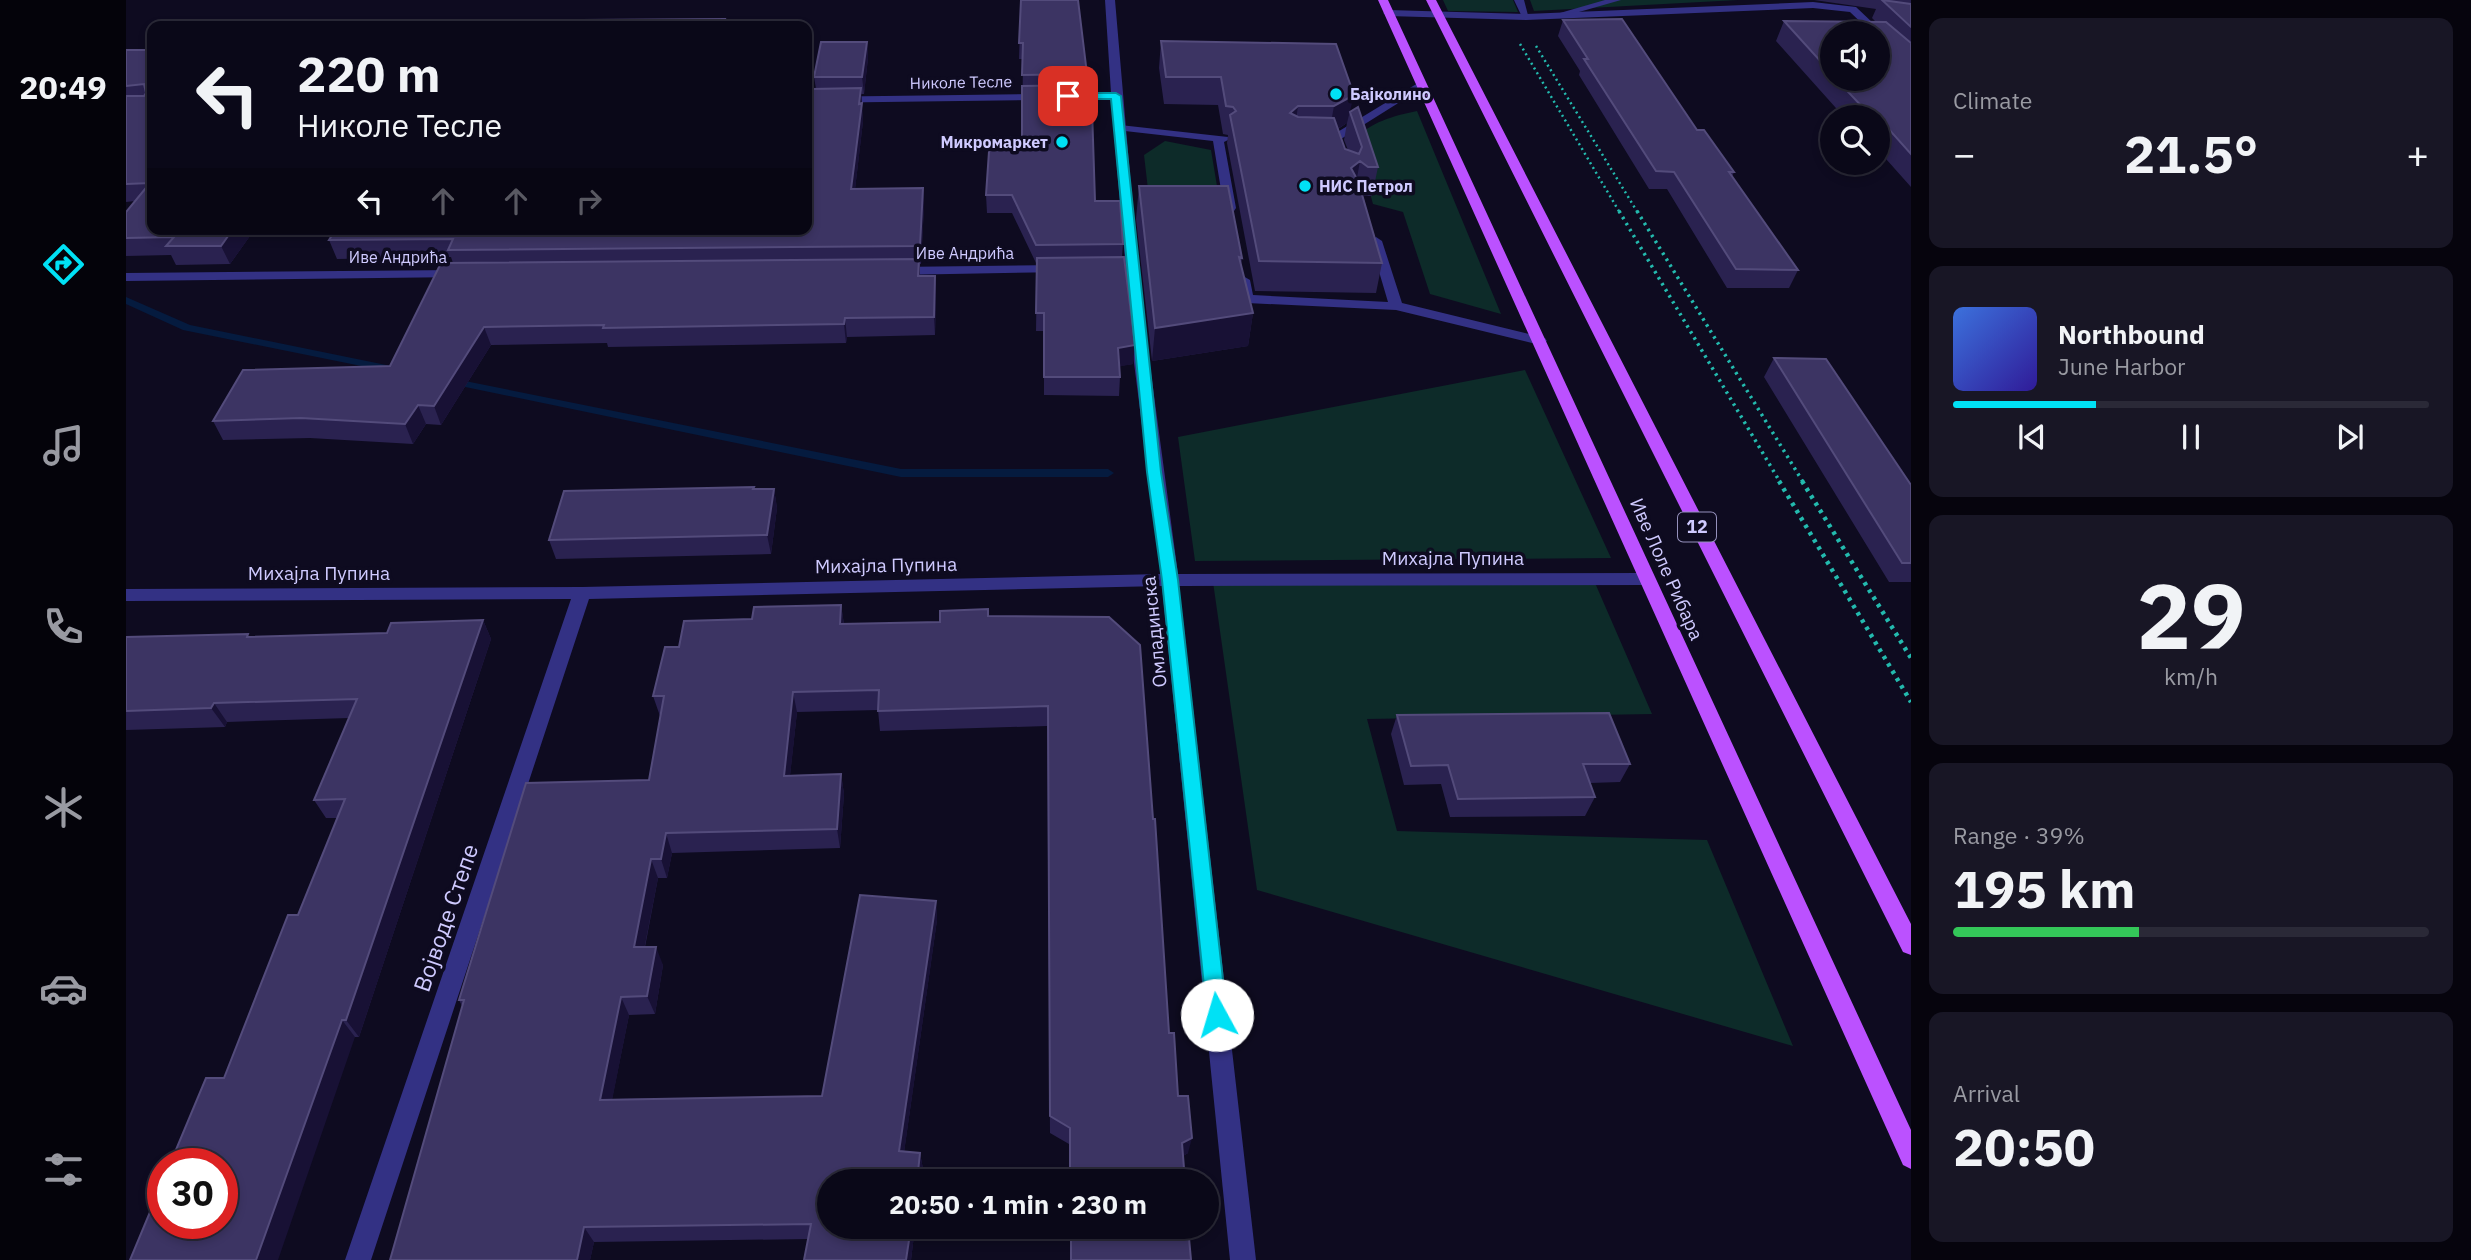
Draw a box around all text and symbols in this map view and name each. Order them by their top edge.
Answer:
map controls [1820,21,1890,175]
button: sound [1820,21,1890,91]
text: 220 m [297,42,441,105]
icon: left [182,49,273,140]
text: 20:49 [19,66,107,108]
pin [1038,66,1098,126]
street label: Николе Тесле [910,71,1013,93]
icon: arrive [1049,77,1087,115]
place label: Бајколино [1350,84,1431,104]
text: Climate [1953,85,2032,115]
marker: Бајколино [1328,86,1344,102]
text: Николе Тесле [297,104,502,146]
button: search [1820,105,1890,175]
text: 21.5° [2124,120,2258,187]
text: − [1953,129,1976,178]
text: + [2406,129,2429,178]
place label: Микромаркет [940,132,1048,152]
marker: Микромаркет [1054,134,1070,150]
place label: НИС Петрол [1319,176,1413,196]
marker: НИС Петрол [1297,178,1313,194]
icon: left [351,182,389,220]
icon: ahead [424,182,462,220]
icon: ahead [497,182,535,220]
icon: right [570,182,608,220]
icon: directions [39,240,88,289]
street label: Иве Андрића [916,243,1015,263]
street label: Иве Андрића [349,247,448,267]
text: Northbound [2058,317,2205,351]
text: June Harbor [2058,351,2186,381]
icon: previous [2013,418,2051,456]
icon: pause [2172,418,2210,456]
icon: next [2331,418,2369,456]
icon: music [39,421,88,470]
street label: Иве Лоле Рибара [1625,494,1709,644]
road number: 12 [1678,512,1716,542]
street label: Михајла Пупина [1382,546,1524,570]
street label: Михајла Пупина [815,552,957,578]
text: 29 [2136,556,2246,674]
street label: Михајла Пупина [248,561,390,585]
street label: Омладинска [1136,575,1172,689]
icon: phone [39,602,88,651]
text: km/h [2164,661,2218,691]
icon: climate [39,783,88,832]
text: Range · 39% [1953,820,2085,850]
street label: Војводе Степе [406,840,484,996]
text: 195 km [1953,855,2135,922]
icon: car [39,964,88,1013]
position arrow [1180,978,1254,1052]
text: Arrival [1953,1078,2020,1108]
text: 20:50 [1953,1113,2095,1180]
icon: filters [39,1145,88,1194]
speed limit sign: 30 [147,1148,238,1239]
text: 20:50 · 1 min · 230 m [889,1187,1147,1221]

